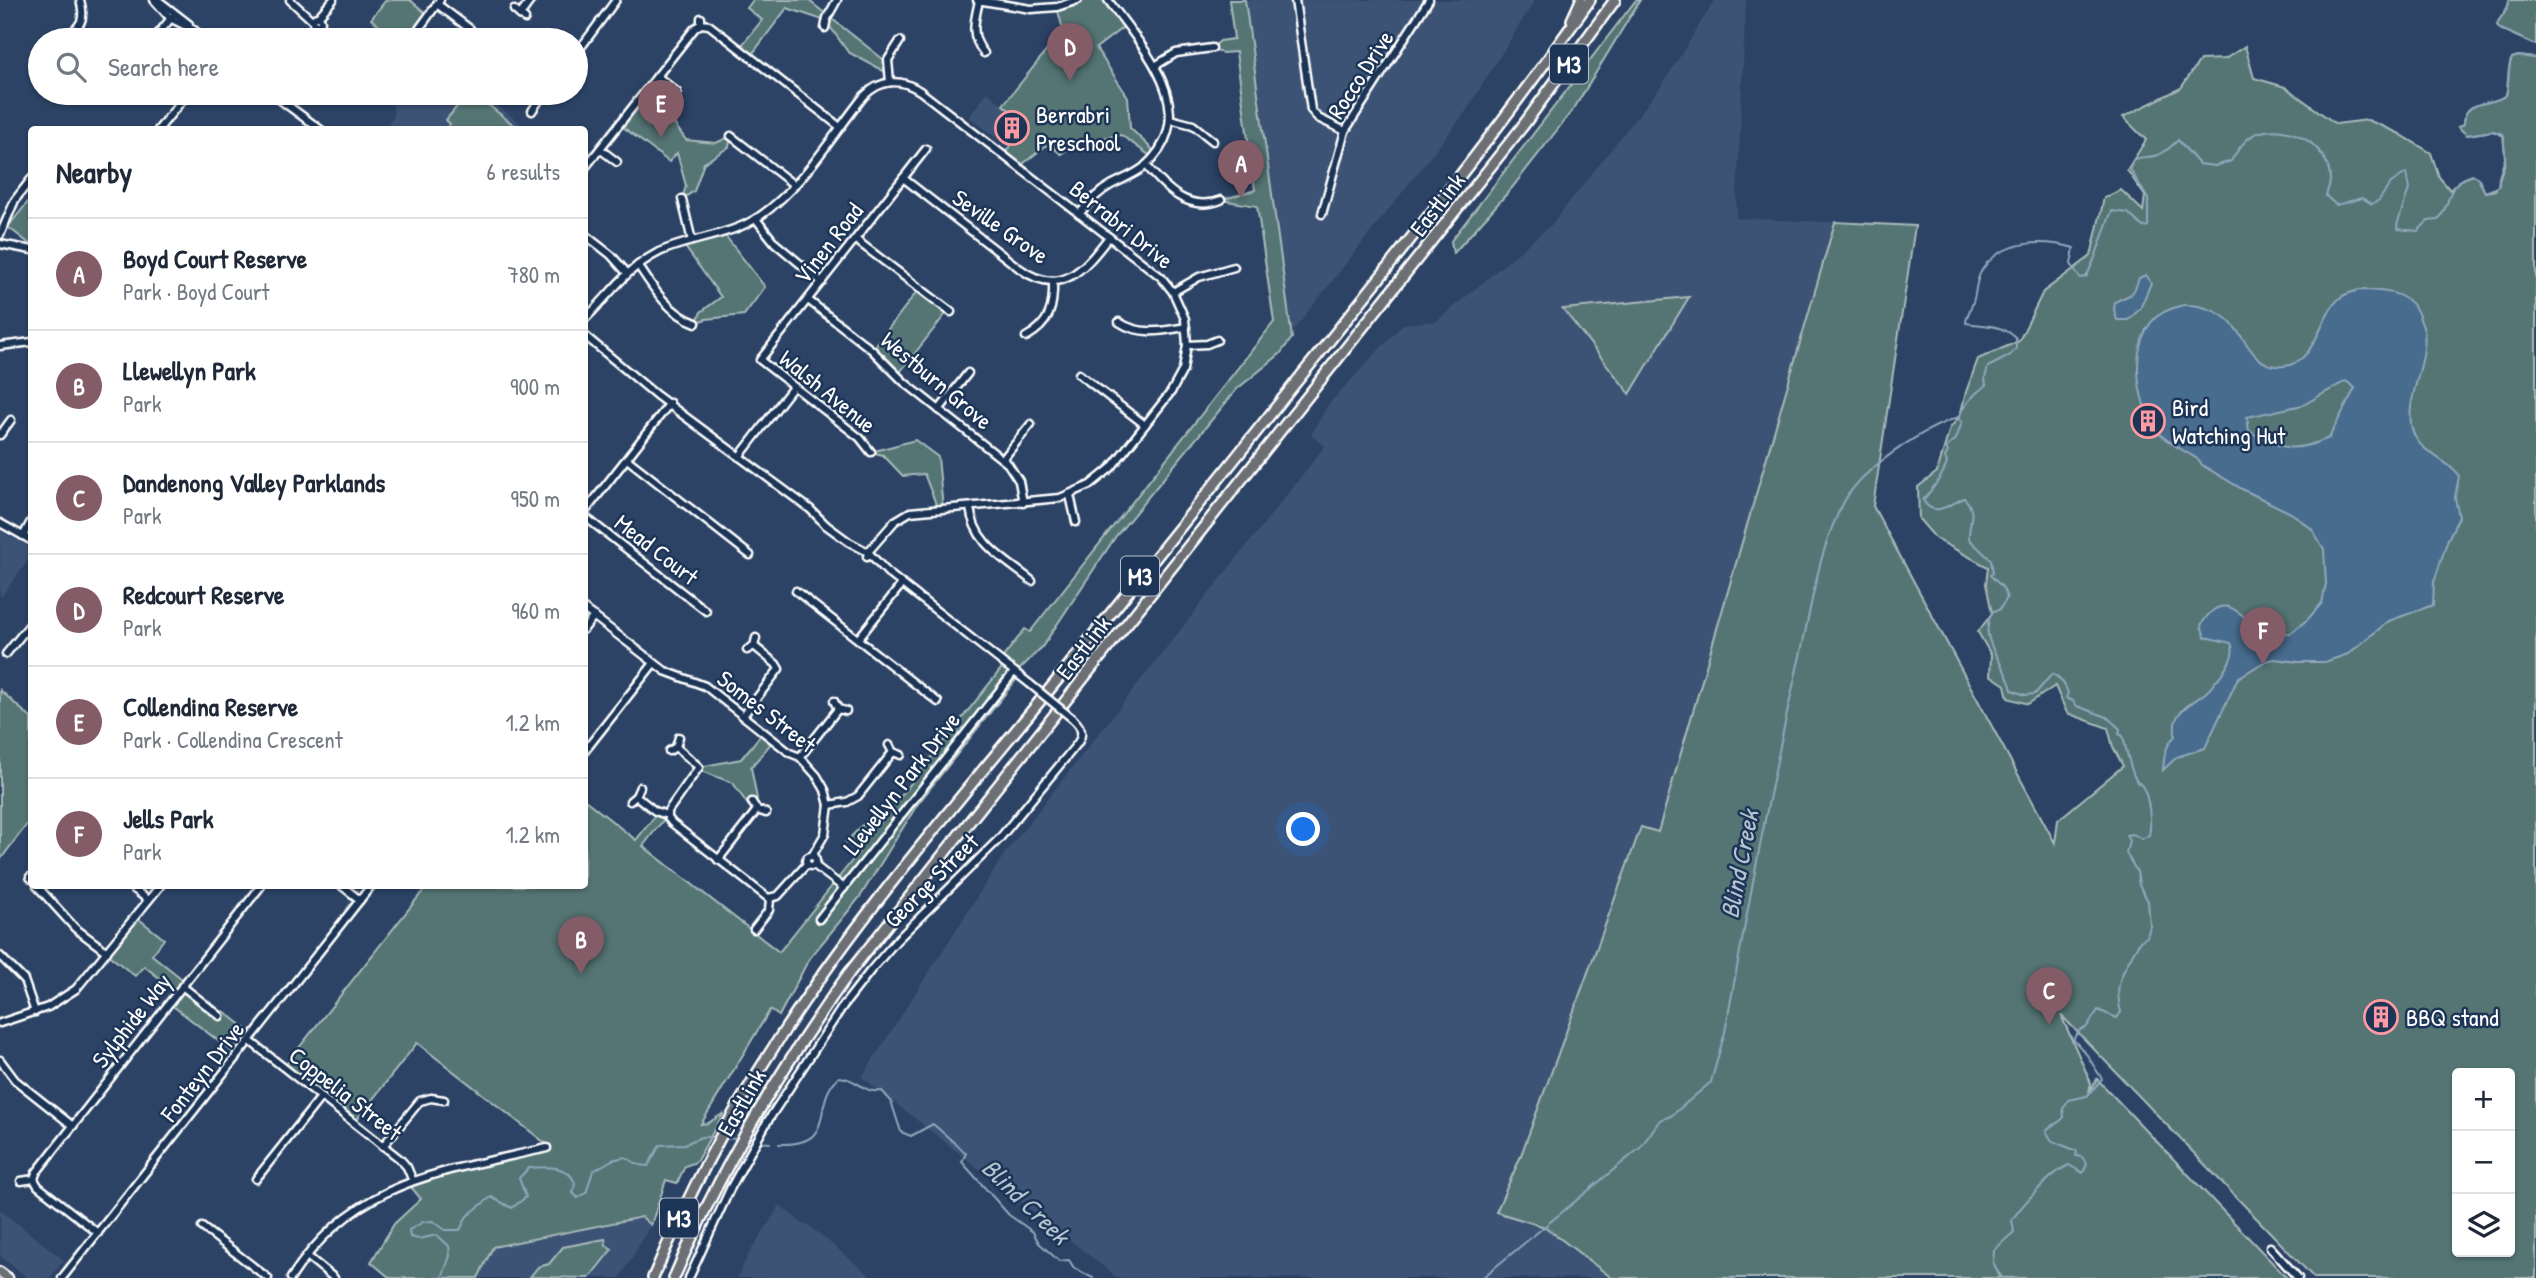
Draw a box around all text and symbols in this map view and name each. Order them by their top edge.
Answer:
pin: D [1047,23,1093,81]
street label: Rocco Drive [1319,23,1401,124]
search box [28,28,588,105]
road number: M3 [1550,44,1588,83]
icon: search [52,48,90,86]
text: Search here [108,49,219,84]
pin: E [638,80,684,138]
place label: Berrabri Preschool [1036,98,1121,158]
building icon: Berrabri Preschool [993,109,1031,147]
pin: A [1218,140,1264,198]
text: Nearby [56,152,132,192]
text: 6 results [487,156,560,187]
street label: EastLink [1402,166,1472,242]
street label: Berrabri Drive [1063,172,1181,276]
street label: Seville Grove [947,181,1056,271]
street label: Vinen Road [786,196,870,290]
text: Boyd Court Reserve [123,241,307,276]
text: A [73,259,85,290]
text: 780 m [507,259,560,290]
text: Park · Boyd Court [123,276,269,307]
street label: Westburn Grove [874,324,1000,436]
street label: Walsh Avenue [773,342,884,440]
text: Llewellyn Park [123,353,256,388]
text: B [73,371,85,402]
text: 900 m [510,371,560,402]
text: Park [123,388,161,419]
place label: Bird Watching Hut [2172,391,2286,451]
building icon: Bird Watching Hut [2129,402,2167,440]
text: Dandenong Valley Parklands [123,465,385,500]
text: C [73,483,85,514]
text: 950 m [511,483,560,514]
text: Park [123,500,161,531]
street label: Mead Court [609,506,706,592]
road number: M3 [1121,556,1159,596]
text: Redcourt Reserve [123,577,284,612]
text: D [74,595,84,626]
text: 960 m [511,595,560,626]
pin: F [2240,607,2286,665]
street label: EastLink [1048,609,1118,685]
text: Park [123,612,161,643]
street label: Somes Street [711,662,824,760]
text: Collendina Reserve [123,689,298,724]
street label: Llewellyn Park Drive [835,705,967,861]
text: E [74,707,84,738]
text: 1.2 km [505,707,560,738]
text: Park · Collendina Crescent [123,724,343,755]
text: Jells Park [123,801,214,836]
water label: Blind Creek [1711,805,1767,921]
your location [1286,812,1320,846]
text: F [75,819,83,850]
text: 1.2 km [505,819,560,850]
street label: George Street [877,825,986,934]
text: Park [123,836,161,867]
pin: B [558,916,604,974]
street label: Sylphide Way [84,966,178,1074]
pin: C [2026,967,2072,1025]
building icon: BBQ stand [2362,998,2400,1036]
place label: BBQ stand [2406,1001,2499,1033]
street label: Fonteyn Drive [152,1014,252,1129]
street label: Coppelia Street [283,1039,410,1148]
street label: EastLink [709,1063,773,1141]
map controls [2452,1068,2515,1257]
button: + [2452,1068,2515,1131]
button: − [2452,1131,2515,1194]
water label: Blind Creek [974,1150,1079,1253]
button: layers [2452,1194,2515,1257]
road number: M3 [660,1198,698,1238]

